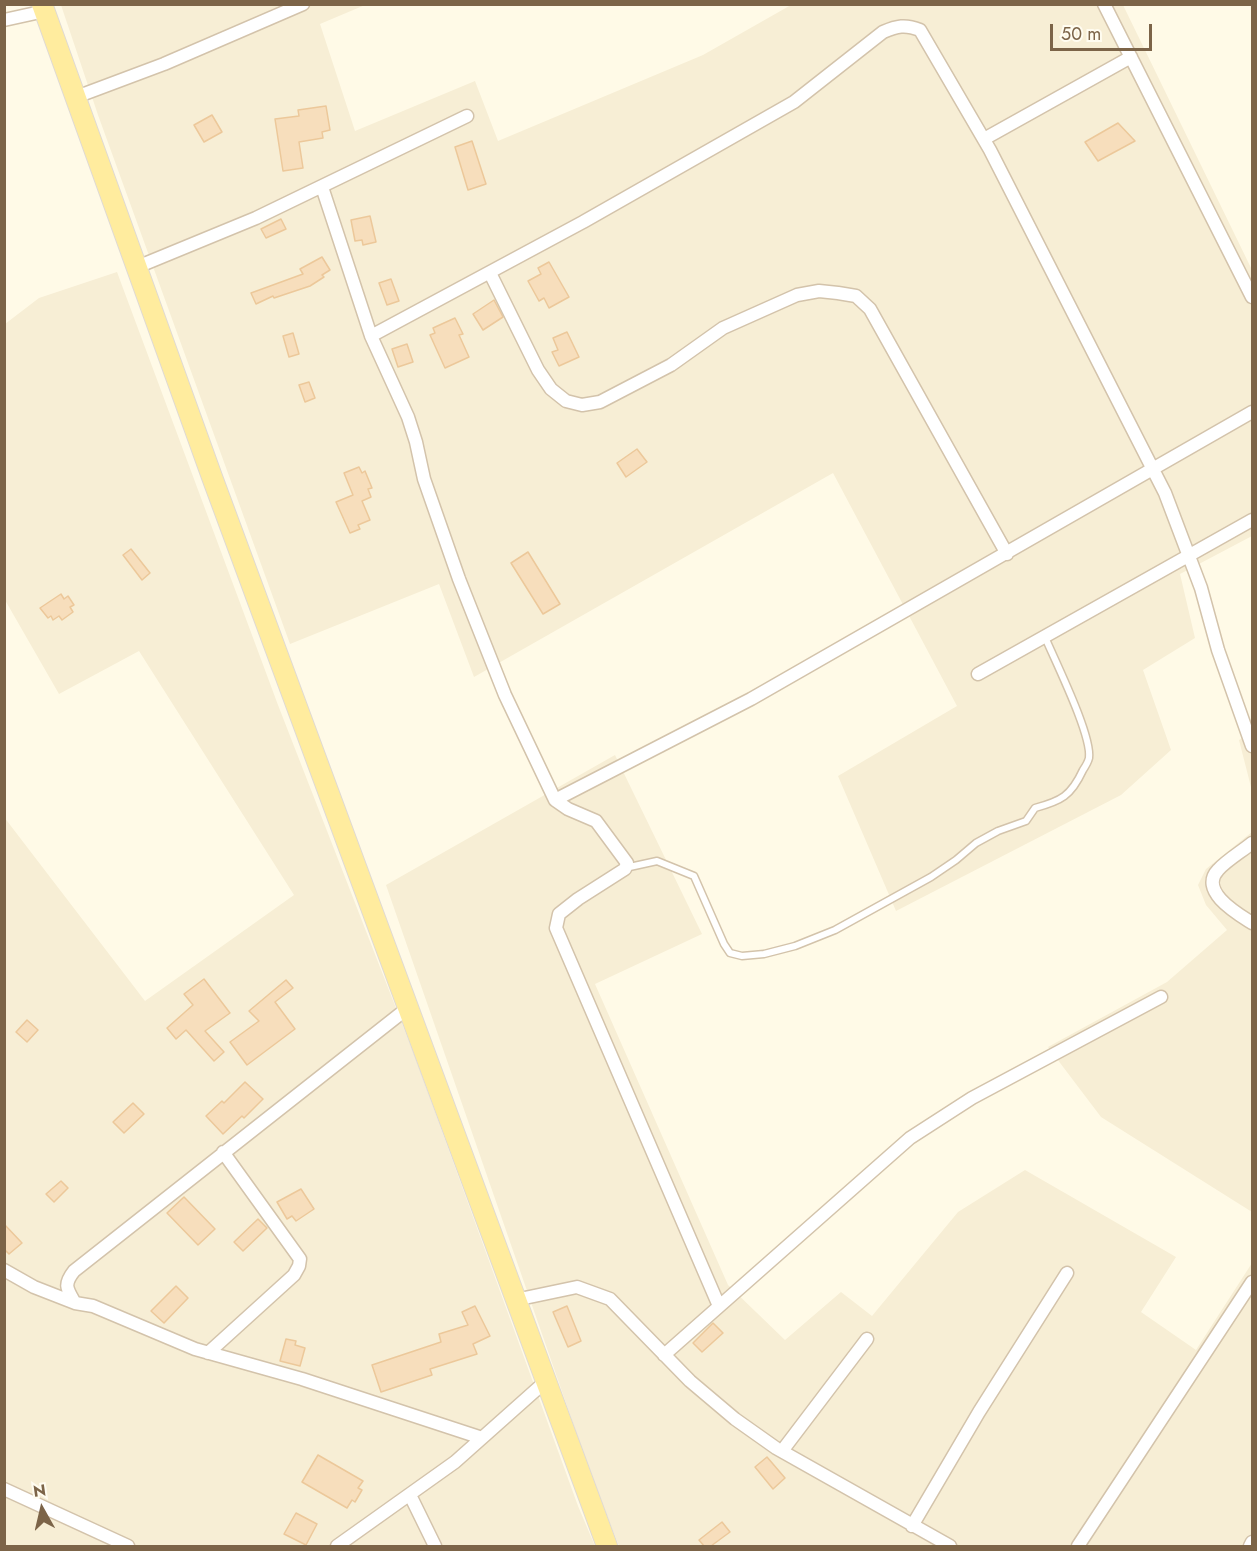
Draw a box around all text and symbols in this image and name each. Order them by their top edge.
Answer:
scale bar [1053,12,1155,50]
text: 50 m [1061,21,1101,47]
text: N [32,1478,47,1503]
north arrow [12,1479,72,1539]

